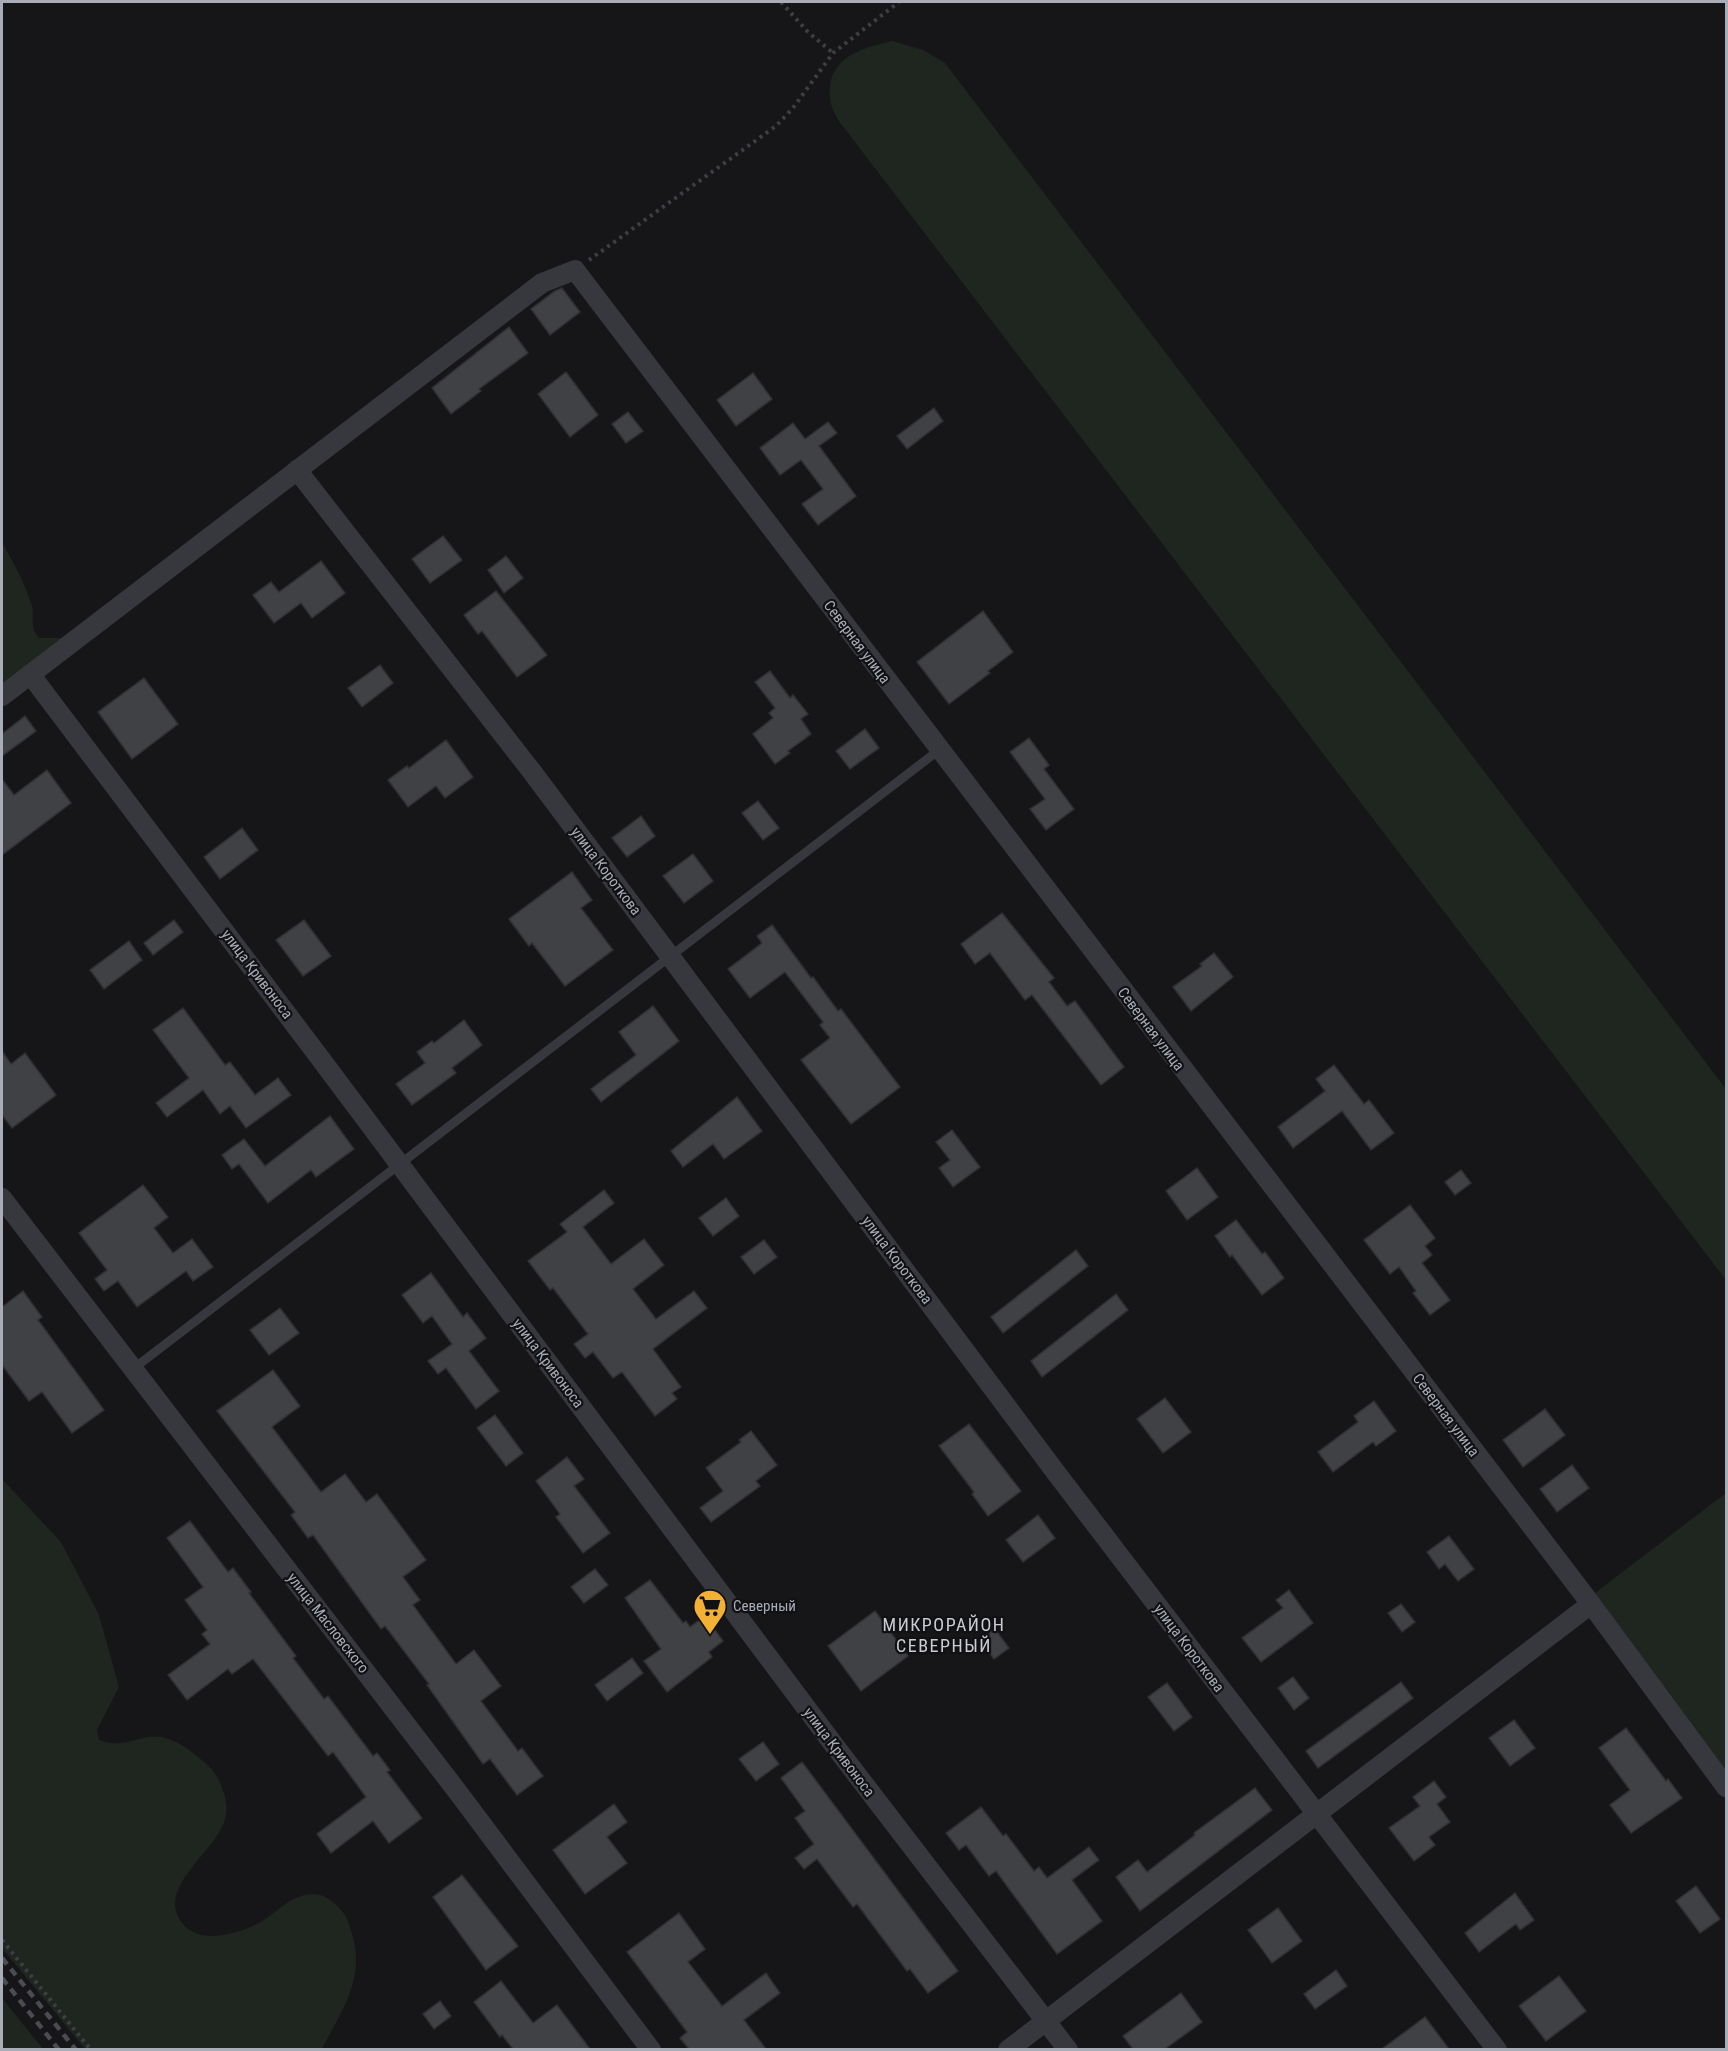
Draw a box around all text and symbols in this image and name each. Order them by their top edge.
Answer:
street label: Северная улица [820,597,894,687]
street label: улица Короткова [567,823,645,919]
street label: улица Кривоноса [218,926,296,1022]
street label: Северная улица [1114,984,1188,1074]
street label: улица Короткова [858,1212,936,1308]
street label: улица Кривоноса [509,1315,587,1411]
street label: Северная улица [1409,1370,1483,1460]
street label: улица Масловского [283,1569,373,1677]
supermarket icon: Северный [692,1588,728,1635]
place label: Северный [733,1597,796,1615]
street label: улица Короткова [1150,1600,1228,1696]
district label: МИКРОРАЙОН СЕВЕРНЫЙ [883,1614,1005,1656]
street label: улица Кривоноса [800,1704,878,1800]

